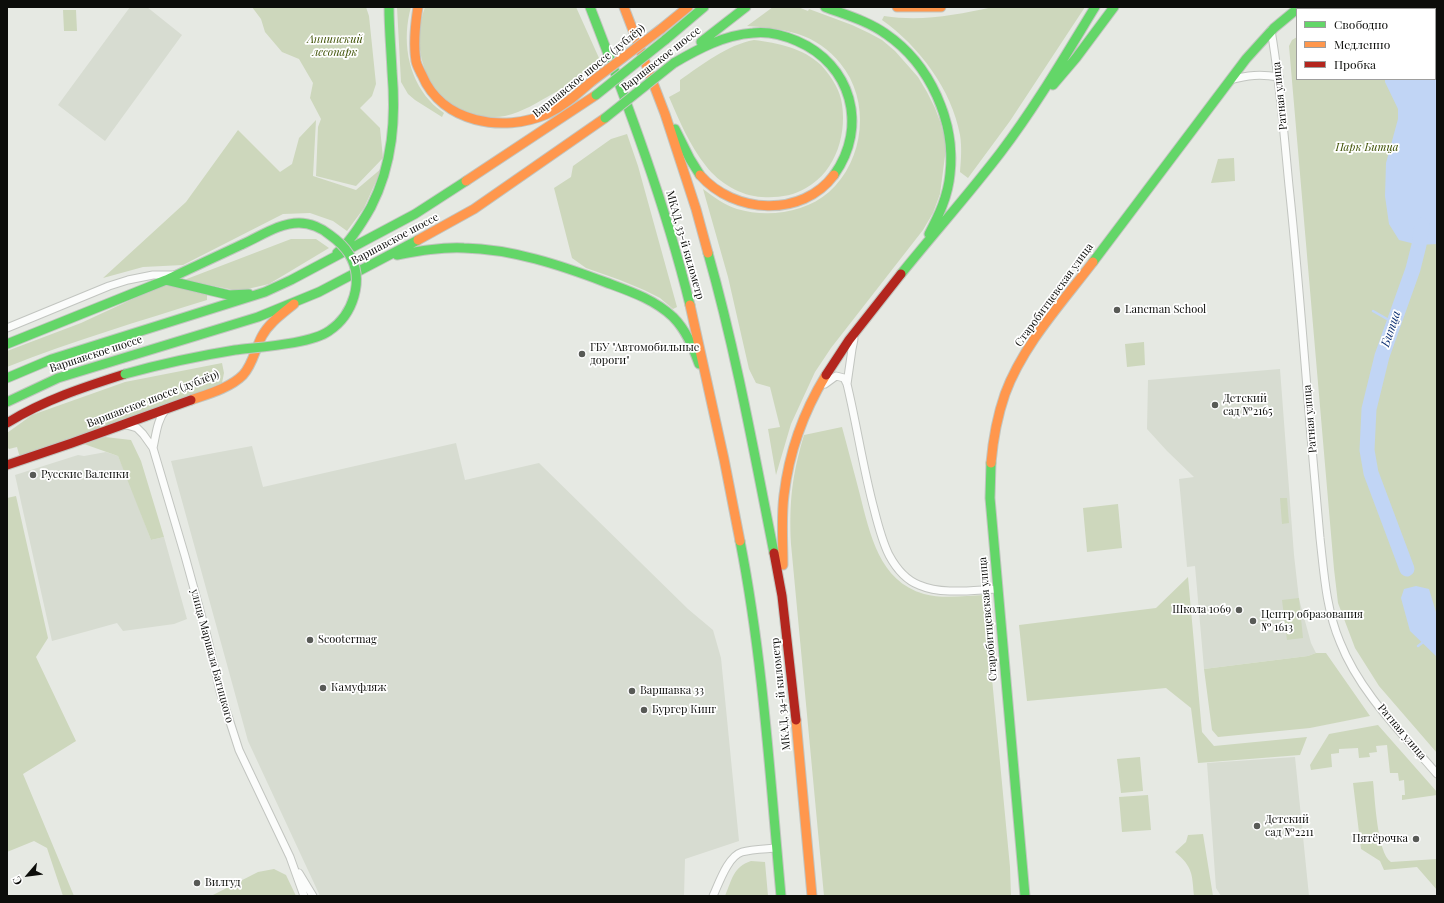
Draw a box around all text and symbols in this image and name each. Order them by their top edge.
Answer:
legend [1296,8,1436,80]
text: Свободно [1334,16,1388,32]
street label: Варшавское шоссе (дублёр) [530,22,648,120]
street label: Варшавское шоссе [619,24,703,94]
park label: Аннинский лесопарк [307,33,363,59]
text: Медленно [1334,36,1390,52]
text: Пробка [1334,56,1376,72]
street label: Ратная улица [1270,61,1290,131]
park label: Парк Битца [1336,141,1398,155]
street label: МКАД, 33-й километр [663,189,707,301]
street label: Варшавское шоссе [349,210,441,268]
street label: Старобитцевская улица [1012,241,1096,349]
place label: Lancman School [1125,303,1206,317]
marker: Lancman School [1112,305,1122,315]
water label: Битца [1378,309,1404,349]
street label: Варшавское шоссе [48,333,144,375]
place label: ГБУ "Автомобильные дороги" [590,341,699,367]
marker: ГБУ "Автомобильные дороги" [577,349,587,359]
street label: Варшавское шоссе (дублёр) [85,368,221,430]
street label: Ратная улица [1300,384,1320,454]
place label: Детский сад №2165 [1223,392,1273,418]
marker: Детский сад №2165 [1210,400,1220,410]
place label: Русские Валенки [41,468,129,482]
marker: Русские Валенки [28,470,38,480]
street label: Старобитцевская улица [976,556,1000,682]
street label: улица Маршала Батицкого [188,588,236,724]
place label: Школа 1069 [1172,603,1231,617]
marker: Школа 1069 [1234,605,1244,615]
place label: Центр образования № 1613 [1261,608,1363,634]
marker: Центр образования № 1613 [1248,616,1258,626]
place label: Scootermag [318,633,377,647]
marker: Scootermag [305,635,315,645]
street label: МКАД, 34-й километр [769,637,793,751]
place label: Камуфляж [331,681,387,695]
marker: Камуфляж [318,683,328,693]
place label: Варшавка 33 [640,684,704,698]
marker: Варшавка 33 [627,686,637,696]
street label: Ратная улица [1375,702,1429,762]
place label: Бургер Кинг [652,703,716,717]
marker: Бургер Кинг [639,705,649,715]
place label: Детский сад №2211 [1265,813,1314,839]
marker: Детский сад №2211 [1252,821,1262,831]
place label: Пятёрочка [1352,832,1408,846]
marker: Пятёрочка [1411,834,1421,844]
north arrow [8,855,48,895]
text: С [9,874,25,888]
place label: Вилгуд [205,876,241,890]
marker: Вилгуд [192,878,202,888]

